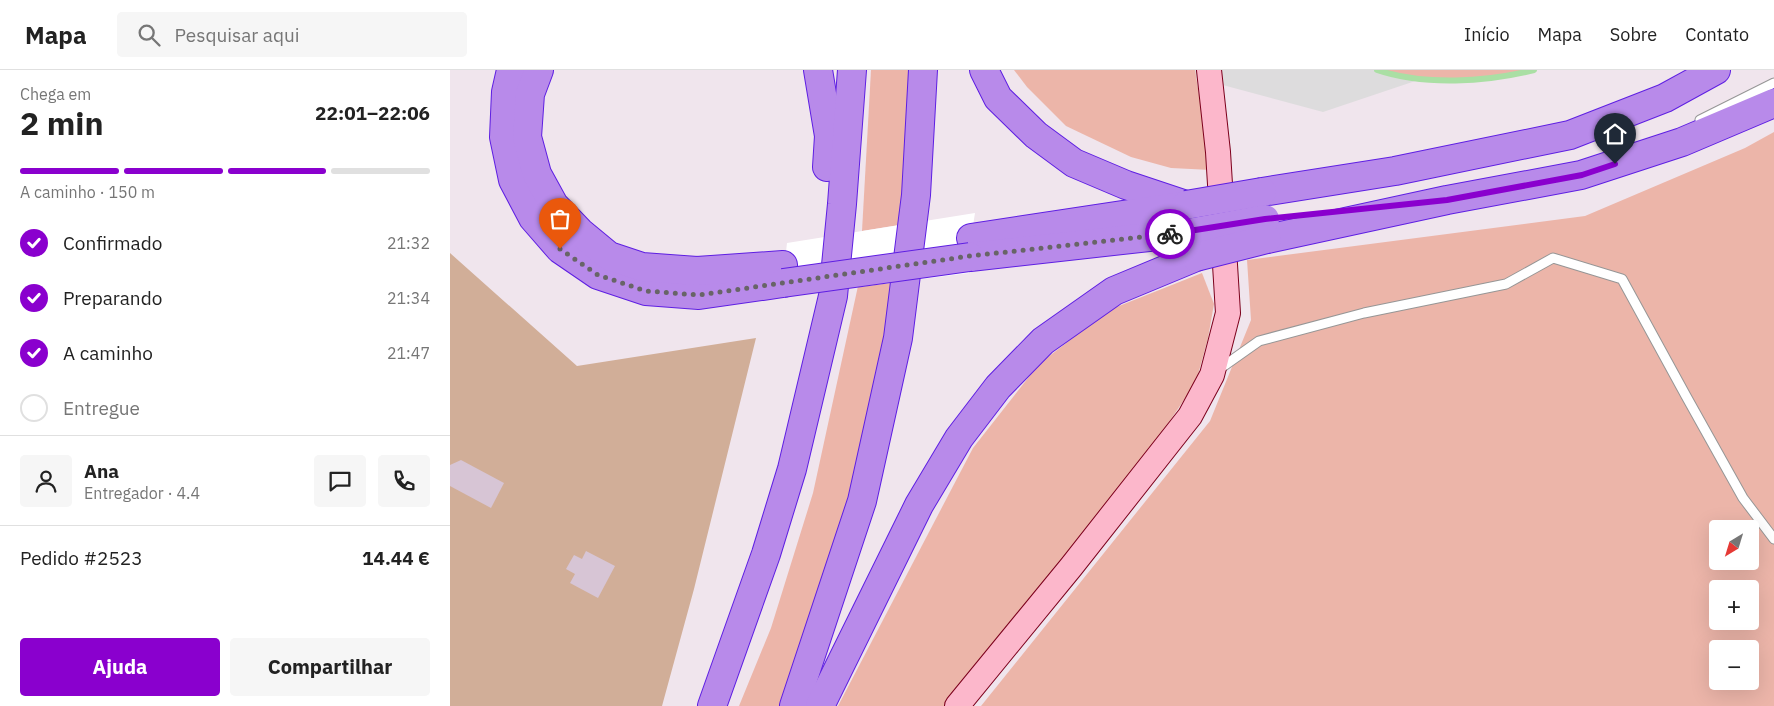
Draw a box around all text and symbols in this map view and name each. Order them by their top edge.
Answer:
search box [117,12,467,57]
text: Mapa [25,19,87,51]
icon: search [135,21,163,49]
text: Pesquisar aqui [175,23,300,47]
text: Início [1464,23,1510,46]
text: Mapa [1538,23,1582,46]
text: Sobre [1610,23,1657,46]
text: Contato [1685,23,1749,46]
text: Chega em [20,84,91,104]
text: 22:01–22:06 [315,101,430,125]
text: 2 min [20,102,104,144]
pin [1594,113,1636,164]
icon: home [1601,120,1629,148]
text: A caminho · 150 m [20,182,155,202]
pin [539,198,581,249]
icon: bag [546,205,574,233]
courier [1145,209,1195,259]
icon: bike [1156,220,1184,248]
icon: check [20,229,48,257]
text: Confirmado [63,231,162,255]
text: 21:32 [387,233,430,253]
icon: check [20,284,48,312]
text: Preparando [63,286,162,310]
text: 21:34 [387,288,430,308]
icon: check [20,339,48,367]
text: A caminho [63,341,153,365]
text: 21:47 [387,343,430,363]
text: Entregue [63,396,140,420]
button: person [20,455,72,507]
button: chat [314,455,366,507]
button: phone [378,455,430,507]
text: Ana [84,459,119,483]
text: Entregador · 4.4 [84,483,200,503]
north arrow [1709,520,1759,570]
map controls [1709,520,1759,690]
text: Pedido #2523 [20,546,143,570]
text: 14.44 € [362,546,430,570]
button: + [1709,580,1759,630]
button: Ajuda [20,638,220,696]
button: Compartilhar [230,638,430,696]
button: − [1709,640,1759,690]

